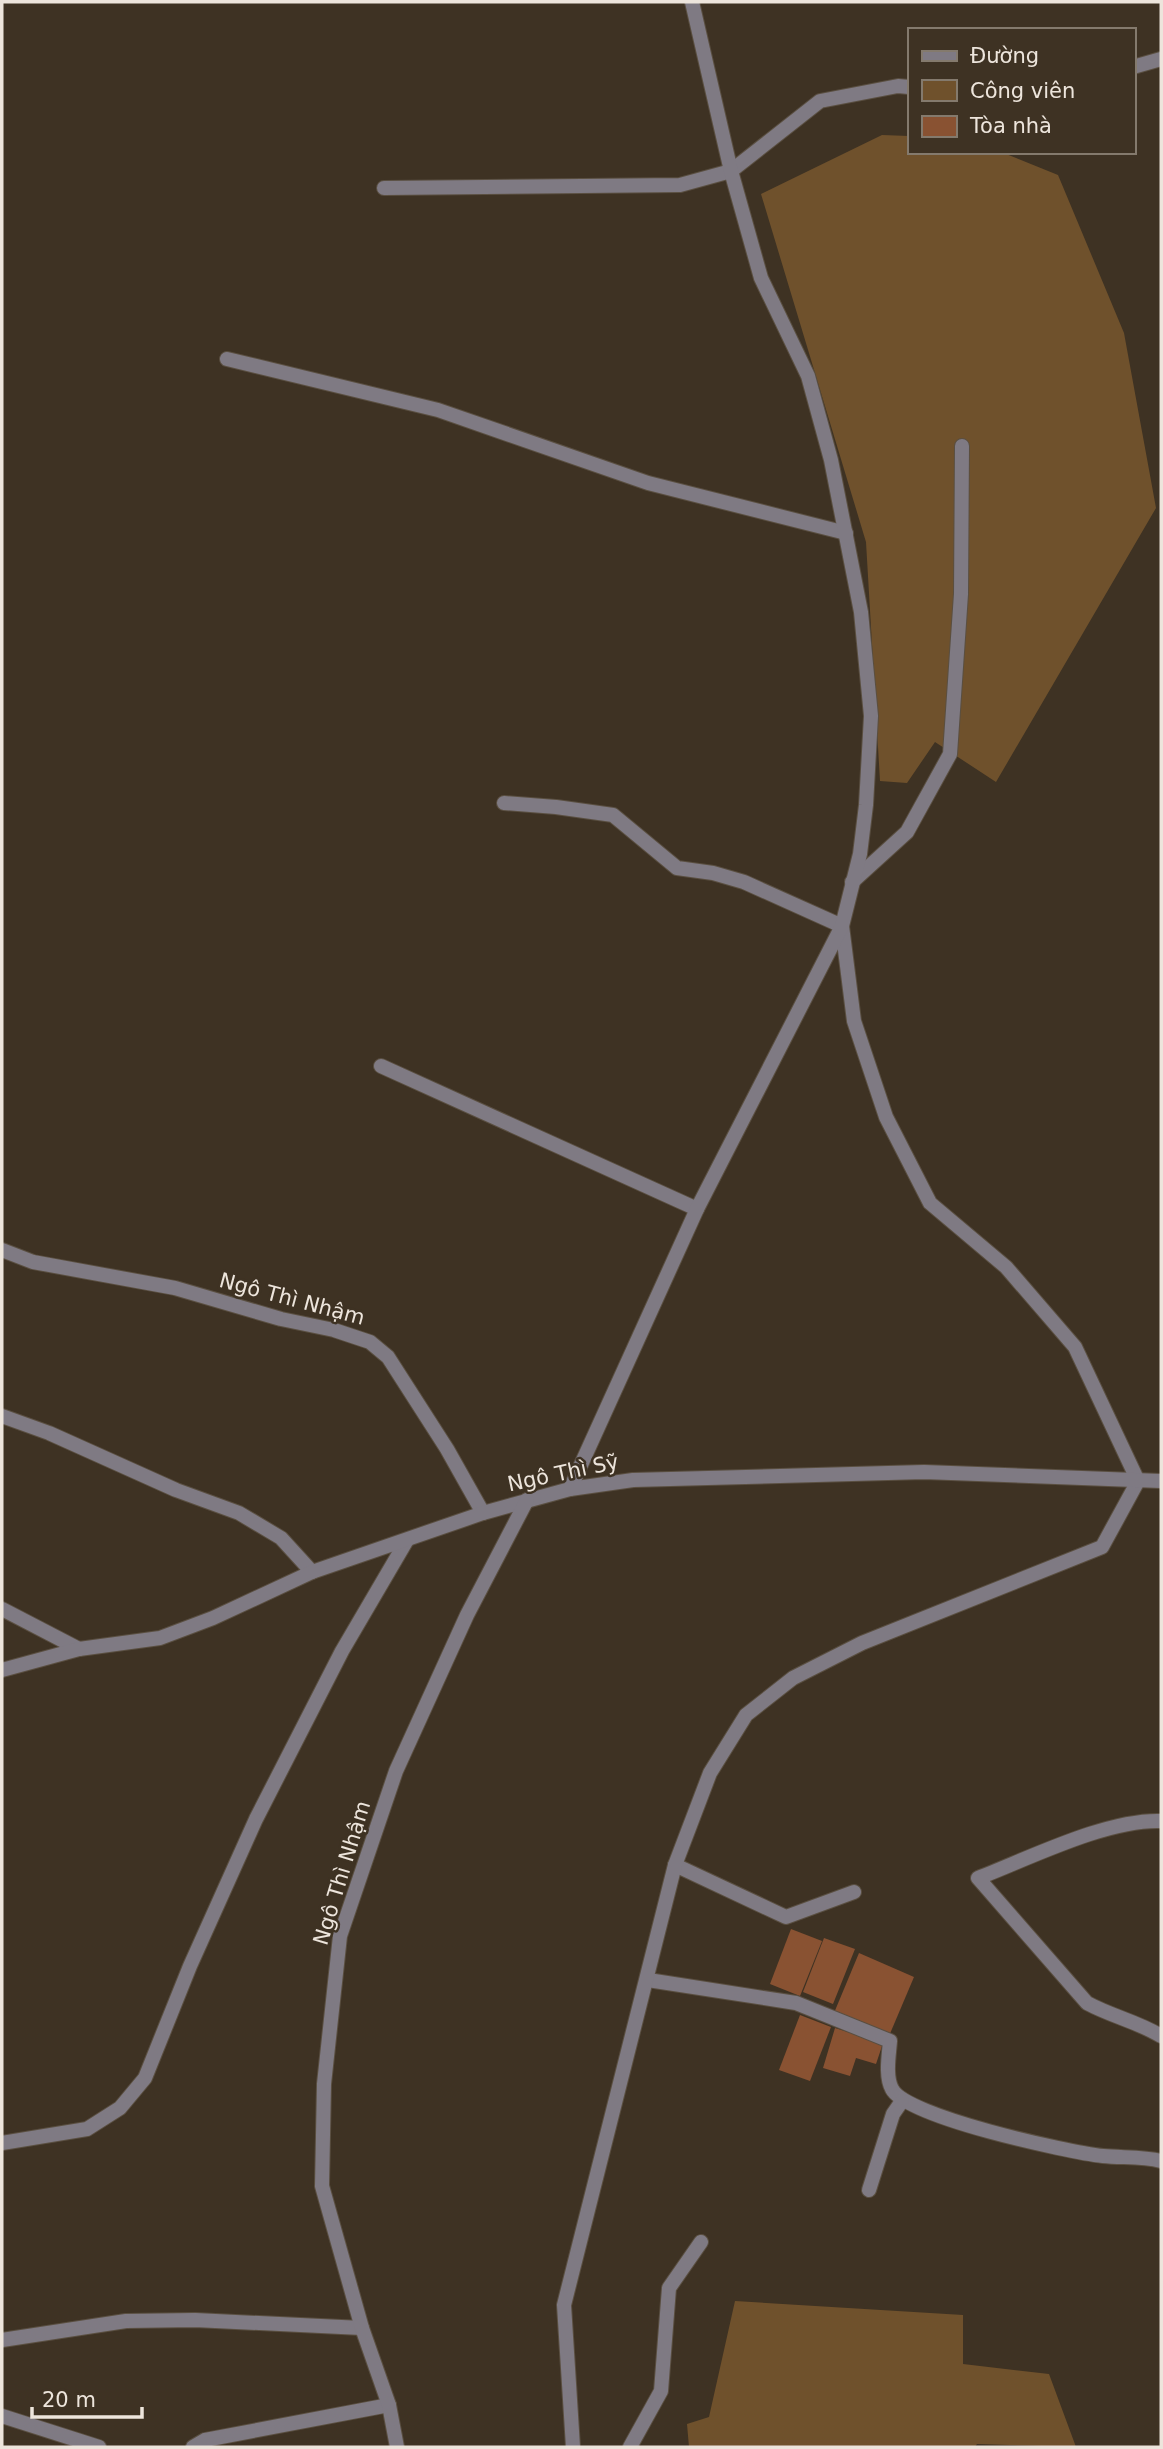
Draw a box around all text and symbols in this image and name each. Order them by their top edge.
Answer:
legend [908,28,1135,154]
text: Đường [970,44,1039,68]
text: Công viên [970,79,1075,103]
text: Tòa nhà [969,114,1052,138]
street label: Ngô Thì Nhậm [217,1268,367,1330]
street label: Ngô Thì Sỹ [505,1450,621,1496]
street label: Ngô Thì Nhậm [309,1798,375,1948]
scale bar [32,2376,142,2420]
text: 20 m [42,2388,96,2412]

